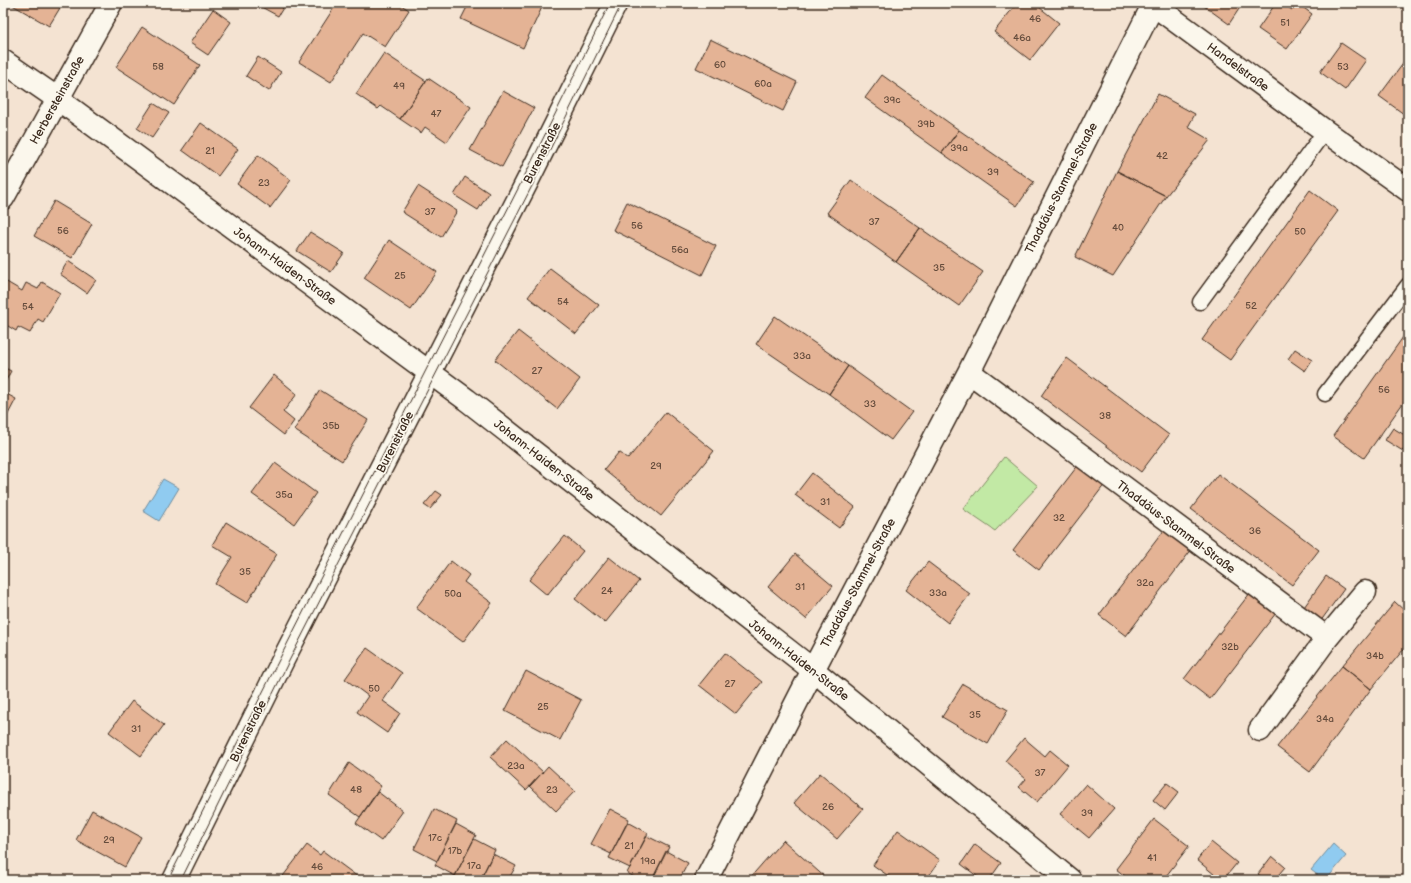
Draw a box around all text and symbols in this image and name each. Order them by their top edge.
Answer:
house number: 46 [1029,13,1041,25]
house number: 51 [1280,17,1290,29]
house number: 46a [1013,32,1031,44]
street label: Handelstraße [1204,40,1272,95]
street label: Herbersteinstraße [27,53,88,147]
house number: 60 [714,59,726,71]
house number: 58 [152,61,164,73]
house number: 53 [1337,61,1349,73]
house number: 60a [754,78,772,90]
house number: 49 [393,80,405,92]
house number: 39c [883,94,901,106]
house number: 47 [430,108,442,120]
house number: 39b [917,118,935,130]
street label: Burenstraße [521,120,564,187]
street label: Thaddäus-Stammel-Straße [1022,120,1101,256]
house number: 39a [950,142,968,154]
house number: 21 [205,145,215,157]
house number: 42 [1156,150,1168,162]
house number: 39 [987,166,999,178]
house number: 23 [258,177,270,189]
house number: 37 [424,206,436,218]
house number: 37 [868,216,880,228]
house number: 56 [631,220,643,232]
house number: 40 [1112,222,1124,234]
street label: Johann-Haiden-Straße [230,224,339,309]
house number: 56 [57,225,69,237]
house number: 50 [1294,226,1306,238]
house number: 56a [671,244,689,256]
house number: 35 [933,262,945,274]
house number: 25 [394,270,406,282]
house number: 54 [557,296,569,308]
house number: 52 [1245,300,1257,312]
house number: 54 [22,301,34,313]
house number: 33a [793,350,811,362]
house number: 27 [532,365,542,377]
house number: 56 [1378,384,1390,396]
house number: 33 [864,398,876,410]
street label: Burenstraße [374,409,417,476]
house number: 38 [1099,410,1111,422]
street label: Johann-Haiden-Straße [490,417,597,504]
house number: 35b [322,420,340,432]
house number: 29 [650,460,662,472]
street label: Thaddäus-Stammel-Straße [1113,478,1238,577]
house number: 35a [275,489,293,501]
house number: 31 [820,496,830,508]
house number: 32 [1053,512,1065,524]
street label: Thaddäus-Stammel-Straße [818,516,899,651]
house number: 36 [1249,525,1261,537]
house number: 35 [239,566,251,578]
house number: 32a [1136,577,1154,589]
house number: 31 [795,581,805,593]
house number: 24 [601,585,613,597]
house number: 33a [929,587,947,599]
house number: 50a [444,588,462,600]
street label: Johann-Haiden-Straße [745,617,852,704]
house number: 32b [1221,641,1239,653]
house number: 34b [1366,650,1384,662]
house number: 27 [725,678,735,690]
house number: 50 [368,683,380,695]
street label: Burenstraße [227,698,270,765]
house number: 25 [537,701,549,713]
house number: 35 [969,709,981,721]
house number: 34a [1316,713,1334,725]
house number: 31 [131,723,141,735]
house number: 23a [507,760,525,772]
house number: 37 [1034,767,1046,779]
house number: 48 [350,784,362,796]
house number: 23 [546,784,558,796]
house number: 26 [822,801,834,813]
house number: 39 [1081,807,1093,819]
house number: 17c [428,832,442,844]
house number: 29 [103,834,115,846]
house number: 21 [624,840,634,852]
house number: 17b [448,845,463,857]
house number: 41 [1147,852,1157,864]
house number: 19a [640,855,656,867]
house number: 17a [467,860,482,872]
house number: 46 [311,861,323,873]

